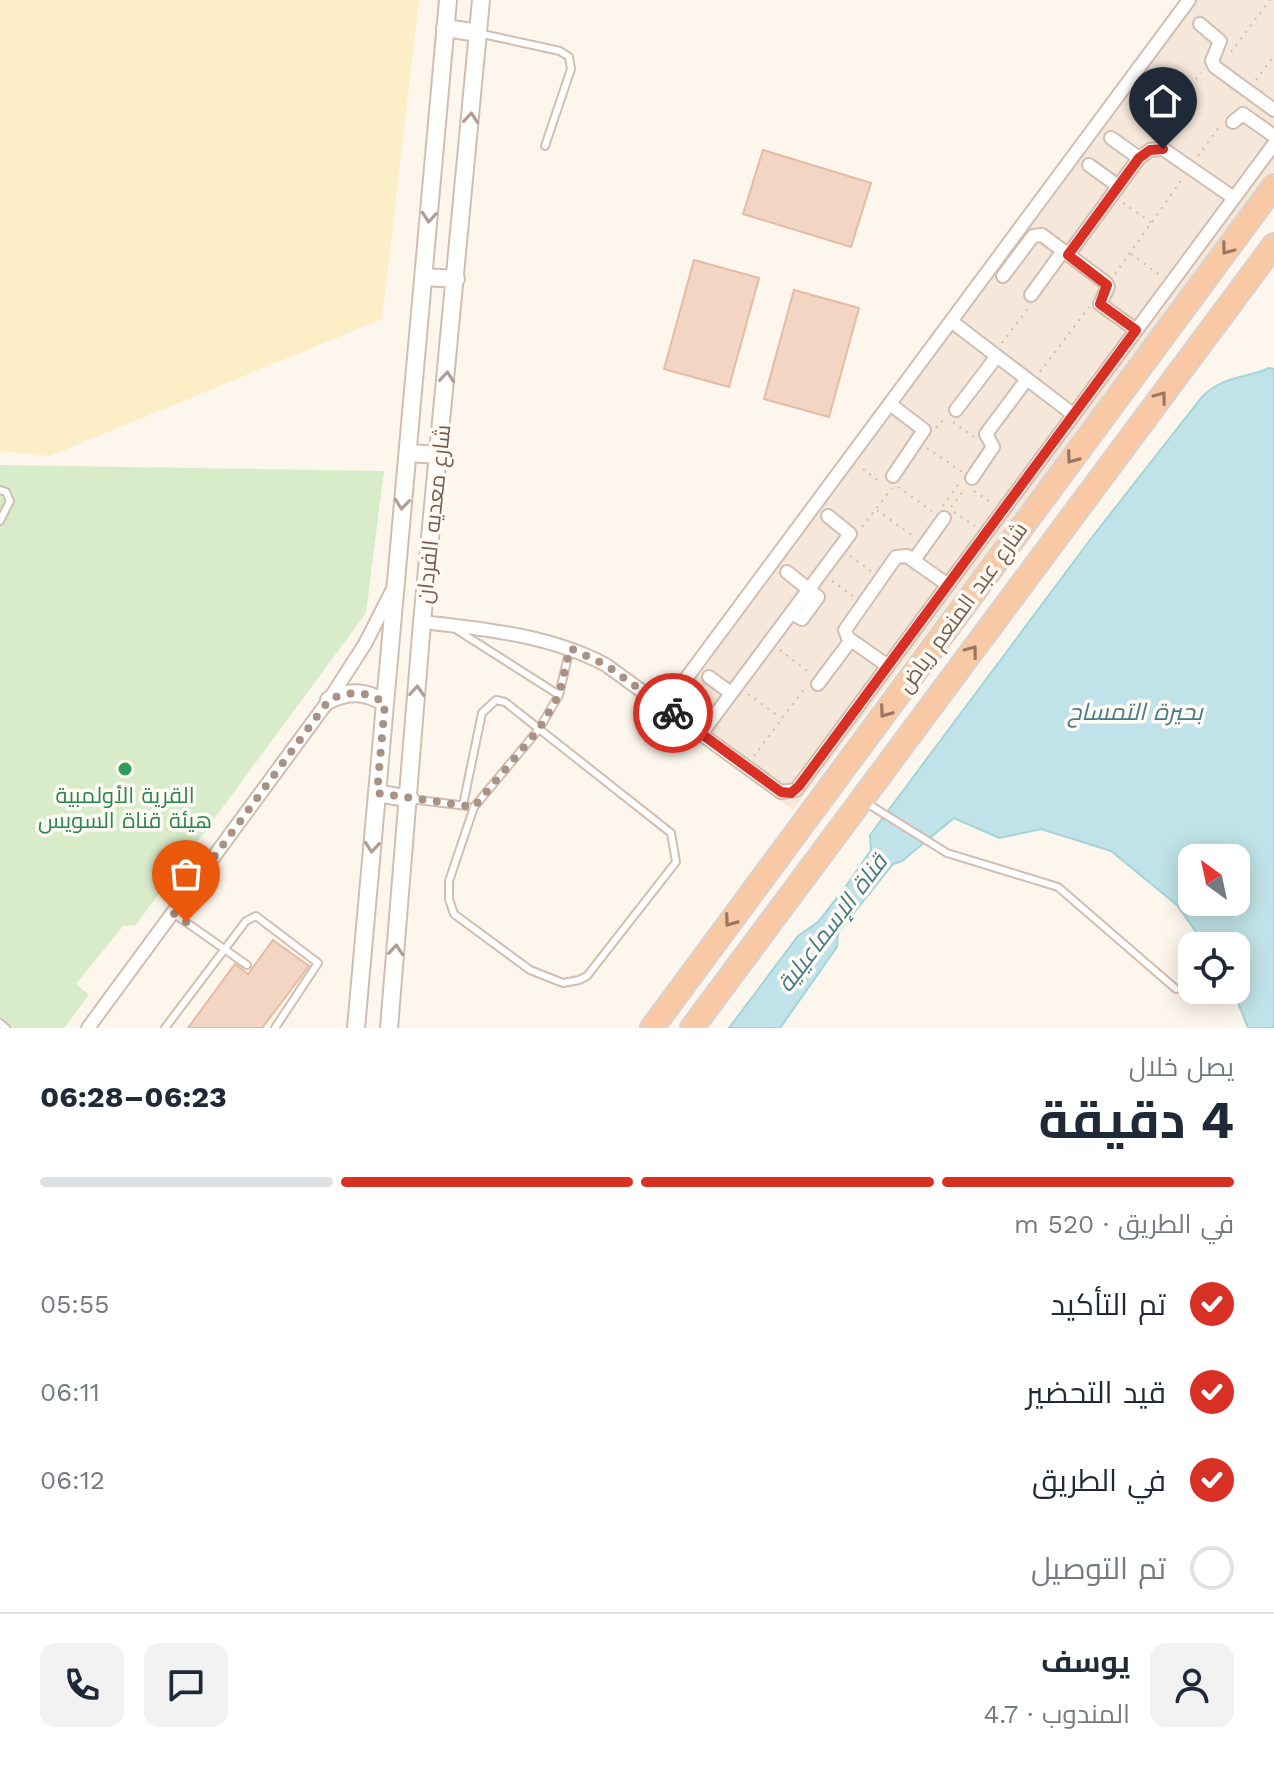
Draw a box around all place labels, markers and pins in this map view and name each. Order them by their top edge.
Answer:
pin [1129,67,1197,149]
marker: القرية الأولمبية هيئة قناة السويس [116,760,134,778]
place label: القرية الأولمبية هيئة قناة السويس [38,783,212,834]
pin [152,840,220,922]

